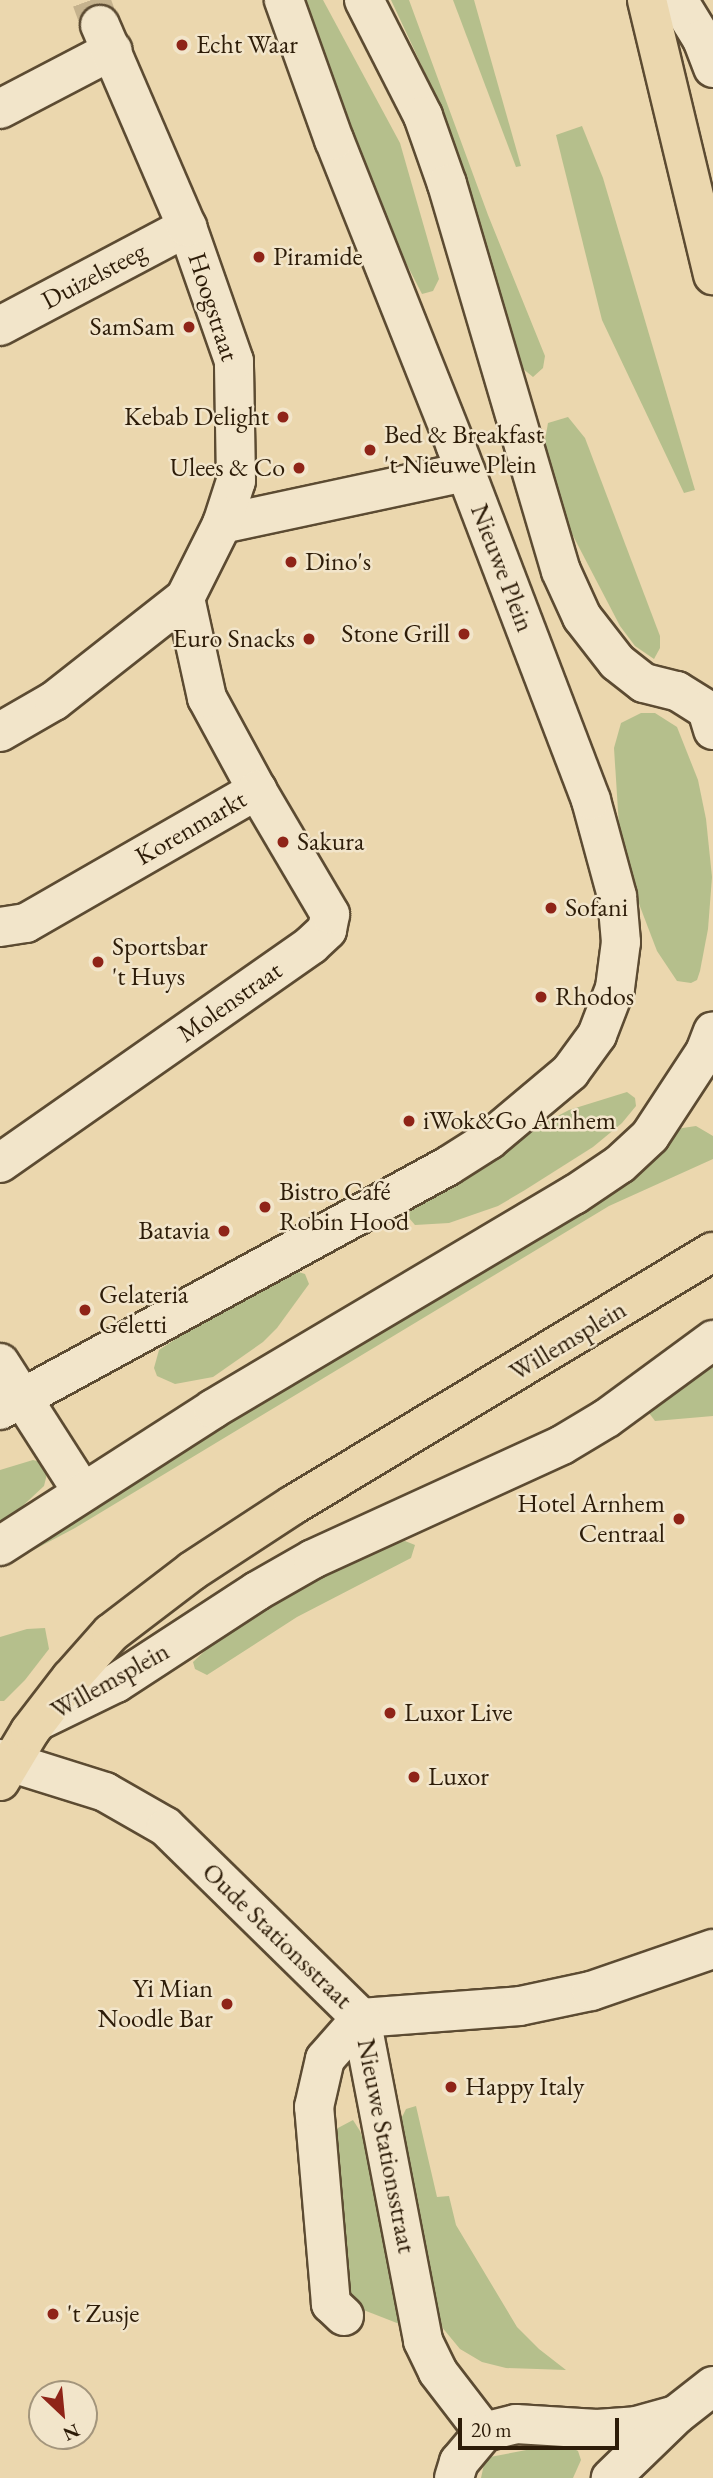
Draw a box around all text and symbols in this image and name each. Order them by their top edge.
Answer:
place label: Echt Waar [196,29,298,61]
marker: Echt Waar [174,37,190,53]
street label: Duizelsteeg [36,236,152,316]
place label: Piramide [273,241,363,273]
street label: Hoogstraat [181,249,245,365]
marker: Piramide [251,249,267,265]
place label: SamSam [90,311,175,343]
marker: SamSam [181,319,197,335]
place label: Kebab Delight [124,401,269,433]
marker: Kebab Delight [275,409,291,425]
place label: Bed & Breakfast 't Nieuwe Plein [384,419,544,480]
marker: Bed & Breakfast 't Nieuwe Plein [362,442,378,458]
place label: Ulees & Co [170,452,285,484]
marker: Ulees & Co [291,460,307,476]
street label: Nieuwe Plein [463,500,541,636]
place label: Dino's [305,546,371,578]
marker: Dino's [283,554,299,570]
place label: Stone Grill [341,618,450,650]
place label: Euro Snacks [173,623,295,655]
marker: Stone Grill [456,626,472,642]
marker: Euro Snacks [301,631,317,647]
street label: Korenmarkt [130,784,252,872]
place label: Sakura [297,826,364,858]
marker: Sakura [275,834,291,850]
place label: Sofani [565,892,628,924]
marker: Sofani [543,900,559,916]
place label: Sportsbar 't Huys [112,931,208,992]
marker: Sportsbar 't Huys [90,954,106,970]
street label: Molenstraat [172,955,288,1049]
place label: Rhodos [555,981,634,1013]
marker: Rhodos [533,989,549,1005]
place label: iWok&Go Arnhem [423,1105,616,1137]
marker: iWok&Go Arnhem [401,1113,417,1129]
place label: Bistro Café Robin Hood [279,1176,409,1238]
marker: Bistro Café Robin Hood [257,1199,273,1215]
place label: Batavia [138,1215,210,1247]
marker: Batavia [216,1223,232,1239]
place label: Gelateria Geletti [99,1279,188,1340]
street label: Willemsplein [504,1294,632,1388]
marker: Gelateria Geletti [77,1302,93,1318]
place label: Hotel Arnhem Centraal [517,1488,665,1550]
marker: Hotel Arnhem Centraal [671,1511,687,1527]
street label: Willemsplein [45,1636,175,1726]
place label: Luxor Live [404,1697,513,1729]
marker: Luxor Live [382,1705,398,1721]
place label: Luxor [428,1761,489,1793]
marker: Luxor [406,1769,422,1785]
street label: Oude Stationsstraat [196,1857,358,2015]
place label: Yi Mian Noodle Bar [98,1973,213,2035]
marker: Yi Mian Noodle Bar [219,1996,235,2012]
street label: Nieuwe Stationsstraat [350,2036,422,2256]
place label: Happy Italy [465,2071,584,2103]
marker: Happy Italy [443,2079,459,2095]
place label: 't Zusje [67,2298,139,2330]
marker: 't Zusje [45,2306,61,2322]
north arrow [28,2380,98,2450]
scale bar [461,2404,622,2448]
text: 20 m [471,2416,512,2443]
text: N [59,2418,84,2447]

